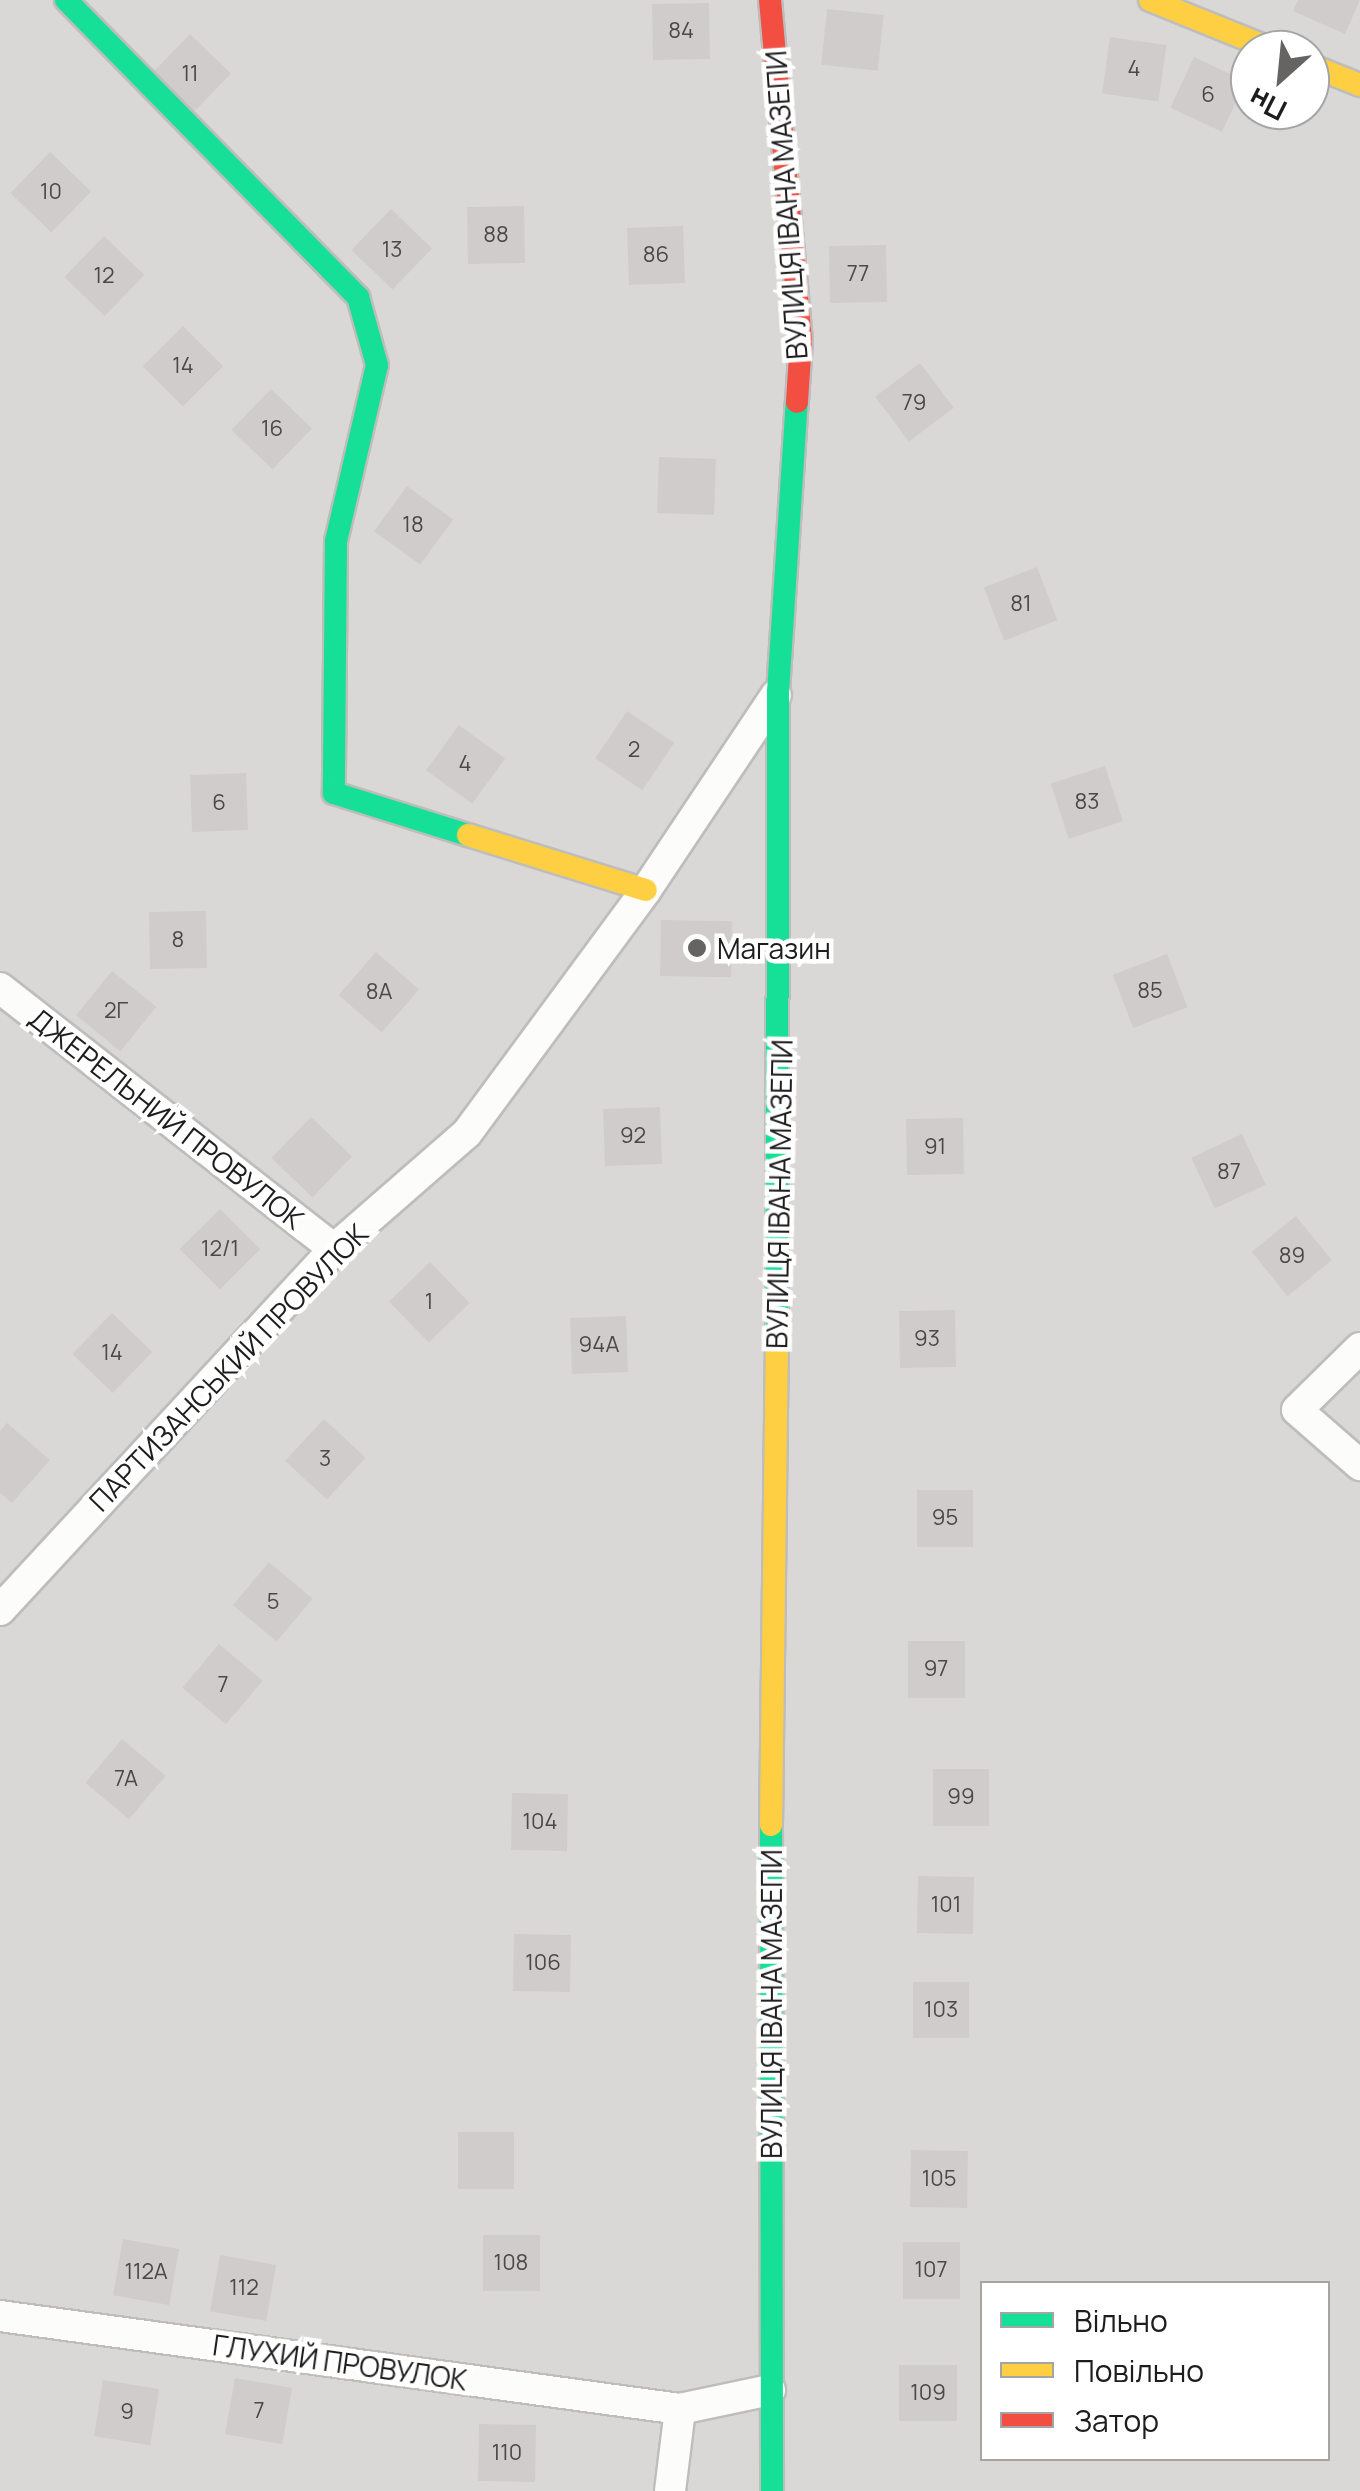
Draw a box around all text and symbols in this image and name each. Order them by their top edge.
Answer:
house number: 84 [668,18,694,44]
north arrow [1230,30,1330,130]
street label: ВУЛИЦЯ ІВАНА МАЗЕПИ [758,49,814,361]
house number: 4 [1128,56,1140,82]
house number: 11 [181,61,199,87]
text: Пн [1242,79,1293,130]
house number: 6 [1201,82,1215,108]
house number: 10 [40,179,62,205]
house number: 88 [483,222,509,248]
house number: 13 [382,237,402,263]
house number: 86 [643,242,669,268]
house number: 77 [847,261,869,287]
house number: 12 [93,263,115,289]
house number: 14 [172,353,194,379]
house number: 79 [902,390,926,416]
house number: 16 [261,416,283,442]
house number: 18 [402,512,424,538]
house number: 81 [1010,591,1032,617]
house number: 2 [628,737,640,763]
house number: 4 [459,751,471,777]
house number: 83 [1075,789,1099,815]
house number: 6 [212,790,226,816]
house number: 8 [172,927,184,953]
place label: Магазин [717,931,831,965]
marker: Магазин [686,937,708,959]
house number: 85 [1137,978,1163,1004]
house number: 8А [366,979,392,1005]
house number: 2Г [104,998,128,1024]
street label: ДЖЕРЕЛЬНИЙ ПРОВУЛОК [23,1000,311,1236]
street label: ВУЛИЦЯ ІВАНА МАЗЕПИ [759,1039,799,1349]
house number: 92 [620,1123,646,1149]
house number: 91 [924,1134,946,1160]
house number: 87 [1217,1159,1241,1185]
street label: ПАРТИЗАНСЬКИЙ ПРОВУЛОК [82,1216,374,1518]
house number: 12/1 [201,1236,239,1262]
house number: 89 [1279,1243,1305,1269]
house number: 1 [425,1289,433,1315]
house number: 93 [914,1326,940,1352]
house number: 94А [579,1332,619,1358]
house number: 14 [101,1340,123,1366]
house number: 3 [319,1446,331,1472]
house number: 95 [932,1505,958,1531]
house number: 5 [267,1589,279,1615]
house number: 97 [924,1656,948,1682]
house number: 7 [217,1672,229,1698]
house number: 7А [114,1766,138,1792]
house number: 99 [947,1784,975,1810]
house number: 104 [523,1809,557,1835]
street label: ВУЛИЦЯ ІВАНА МАЗЕПИ [754,1849,788,2159]
house number: 101 [931,1892,961,1918]
house number: 106 [525,1950,561,1976]
house number: 103 [924,1997,958,2023]
house number: 105 [922,2166,956,2192]
house number: 108 [494,2250,528,2276]
house number: 107 [914,2257,948,2283]
house number: 112А [124,2259,168,2285]
house number: 112 [229,2275,259,2301]
legend [980,2281,1330,2461]
text: Вільно [1074,2300,1168,2341]
street label: ГЛУХИЙ ПРОВУЛОК [211,2328,469,2396]
text: Повільно [1074,2350,1204,2391]
house number: 109 [910,2380,946,2406]
house number: 7 [253,2398,265,2424]
house number: 9 [120,2399,134,2425]
text: Затор [1074,2400,1159,2441]
house number: 110 [492,2440,522,2466]

